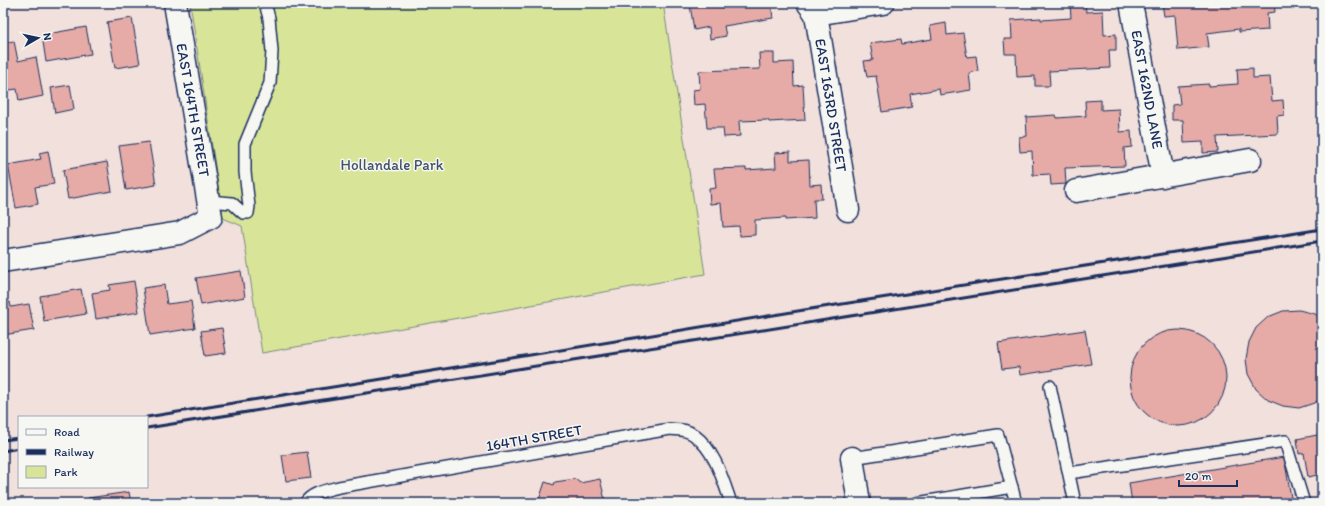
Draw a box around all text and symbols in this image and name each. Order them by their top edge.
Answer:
north arrow [18,18,58,58]
street label: EAST 162ND LANE [1127,29,1167,150]
text: N [40,32,54,41]
street label: EAST 163RD STREET [811,37,851,174]
street label: EAST 164TH STREET [172,42,214,179]
park label: Hollandale Park [341,156,444,174]
legend [18,416,148,488]
street label: 164TH STREET [485,421,584,455]
text: Road [54,425,80,439]
text: Railway [54,445,94,459]
scale bar [1179,462,1237,488]
text: Park [54,465,78,479]
text: 20 m [1185,469,1212,483]

